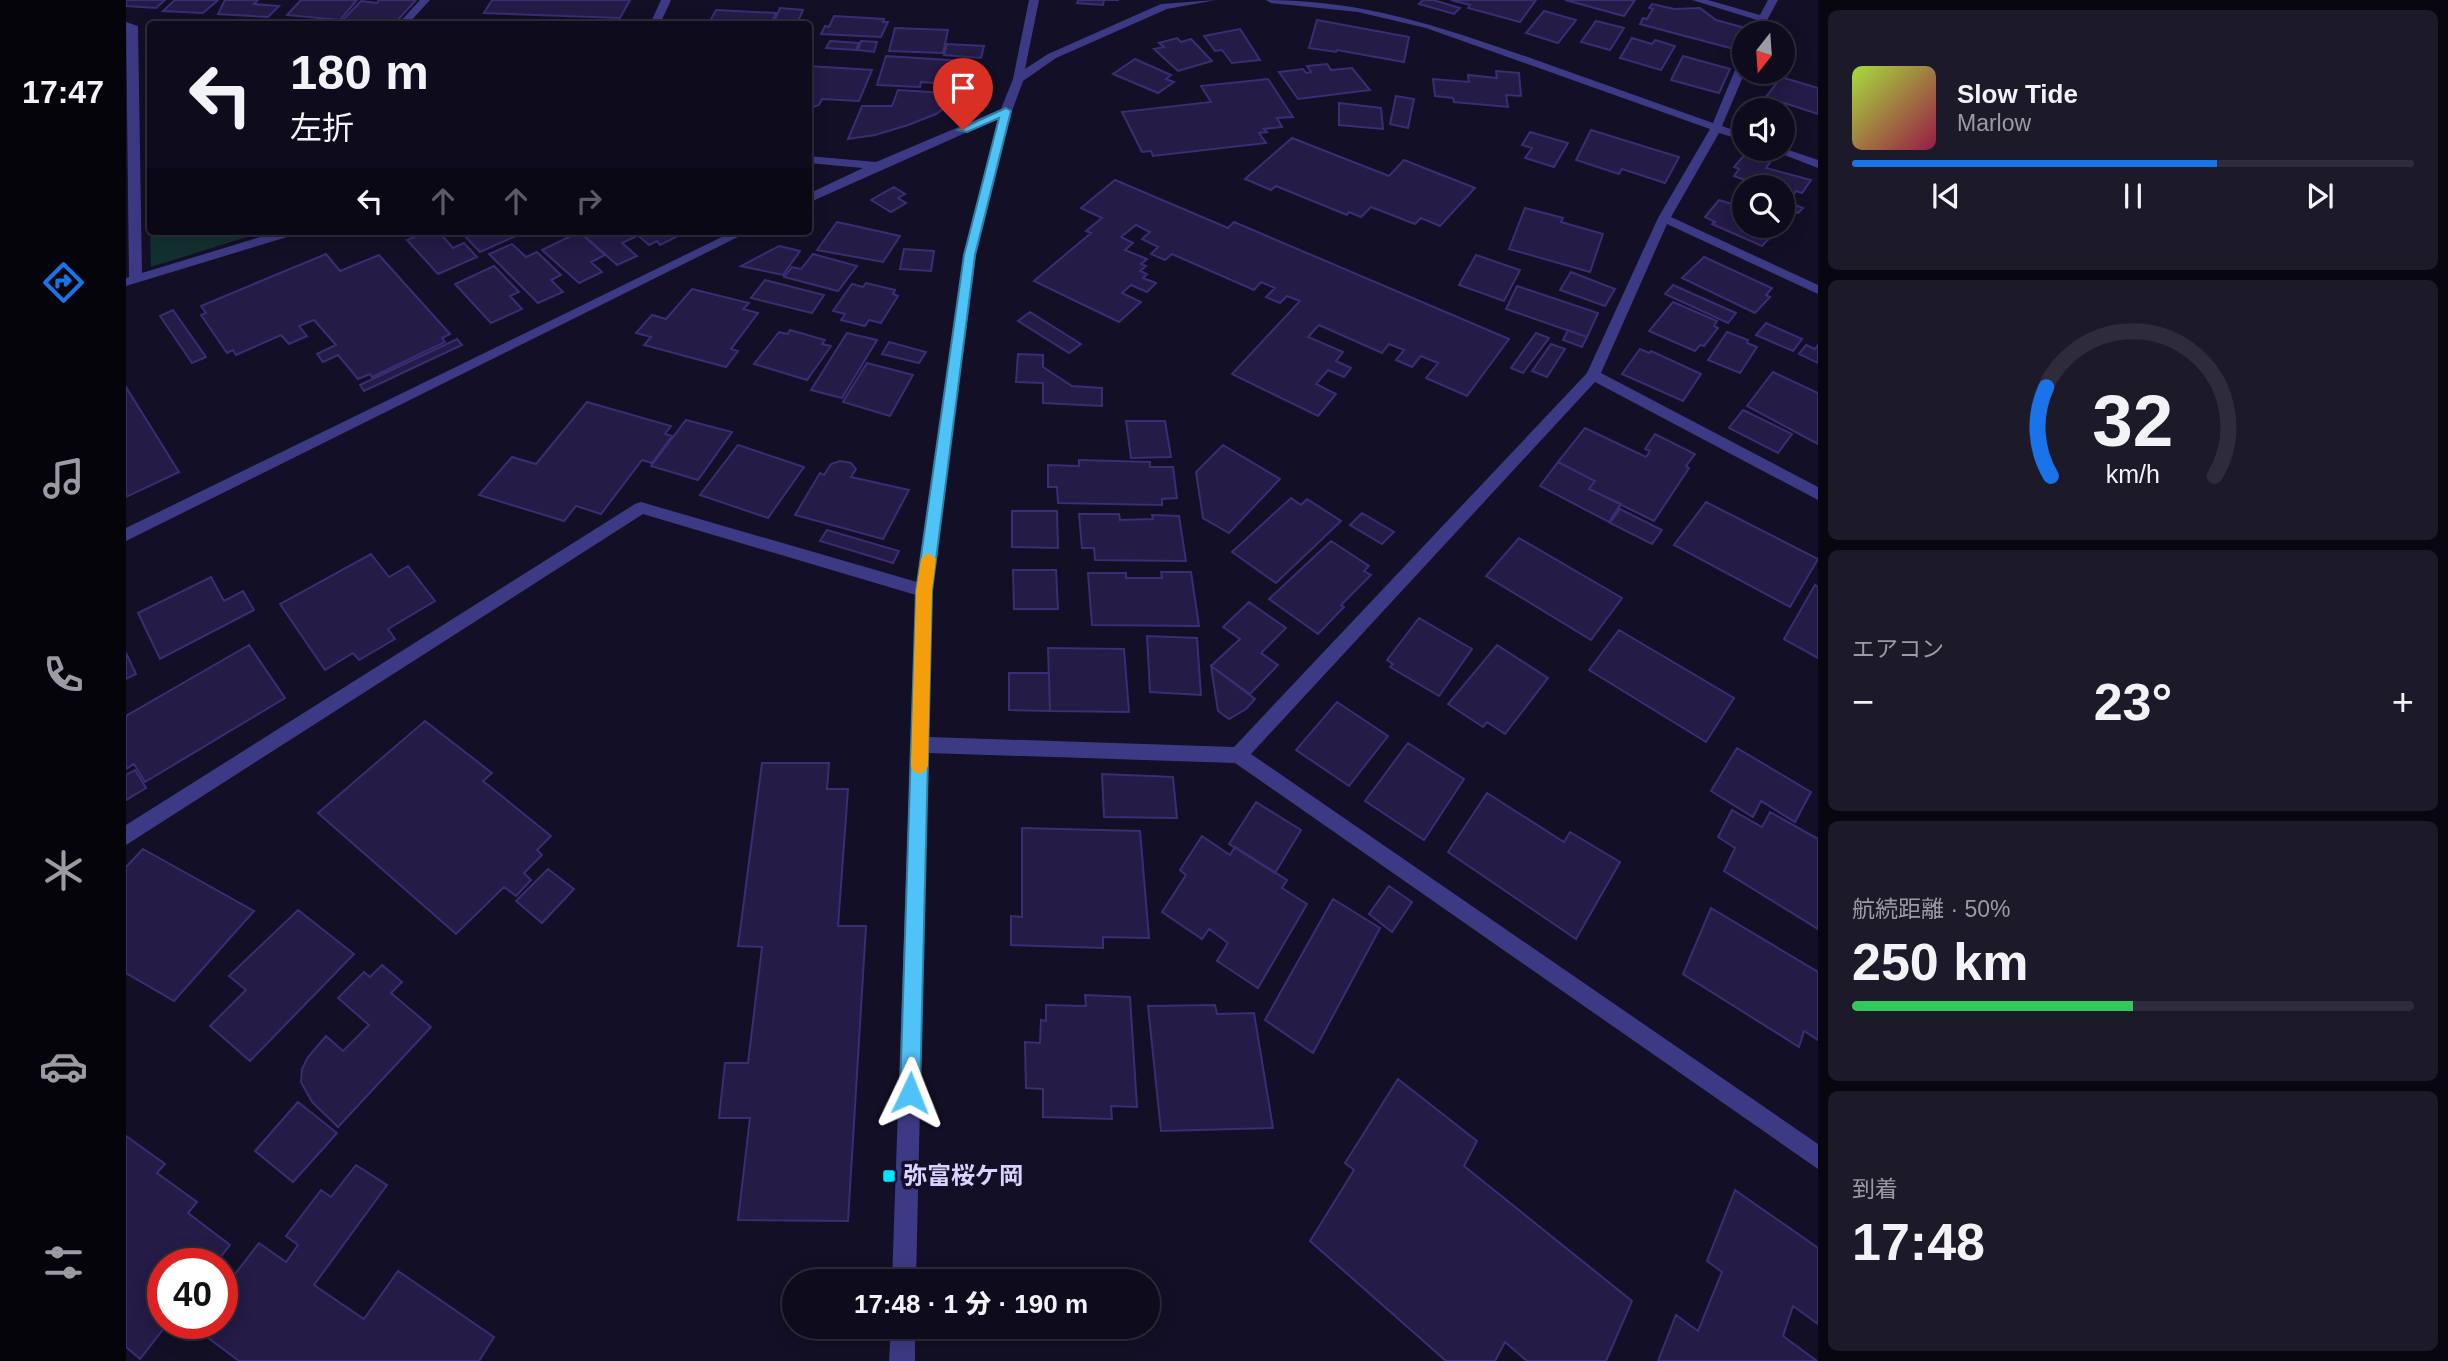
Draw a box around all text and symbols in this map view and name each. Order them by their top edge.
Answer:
north arrow [1732,21,1796,84]
map controls [1732,21,1795,238]
text: 180 m [290,45,429,99]
icon: left [175,49,266,140]
pin [933,58,993,130]
icon: arrive [944,69,982,107]
text: 17:47 [22,74,104,110]
text: Slow Tide [1957,79,2078,109]
button: sound [1732,98,1795,161]
text: 左折 [290,110,354,146]
text: Marlow [1957,110,2031,136]
button: search [1732,175,1795,238]
icon: previous [1927,177,1965,215]
icon: pause [2114,177,2152,215]
icon: next [2301,177,2339,215]
icon: left [351,182,389,220]
icon: ahead [424,182,462,220]
icon: ahead [497,182,535,220]
icon: right [570,182,608,220]
icon: directions [39,258,88,307]
text: 32 [2093,381,2173,462]
icon: music [39,454,88,503]
text: km/h [2106,460,2160,488]
text: エアコン [1852,636,1944,662]
icon: phone [39,650,88,699]
text: 23° [2094,673,2172,731]
text: − [1852,681,1874,723]
text: + [2392,681,2414,723]
icon: climate [39,846,88,895]
text: 航続距離 · 50% [1852,896,2010,922]
text: 250 km [1852,933,2028,991]
icon: car [39,1042,88,1091]
position arrow [873,1056,947,1130]
place label: 弥富桜ケ岡 [903,1162,1023,1189]
marker: 弥富桜ケ岡 [881,1168,897,1184]
text: 到着 [1852,1176,1898,1202]
text: 17:48 [1852,1213,1985,1271]
icon: filters [39,1238,88,1287]
speed limit sign: 40 [147,1248,238,1339]
text: 17:48 · 1 分 · 190 m [854,1289,1088,1319]

